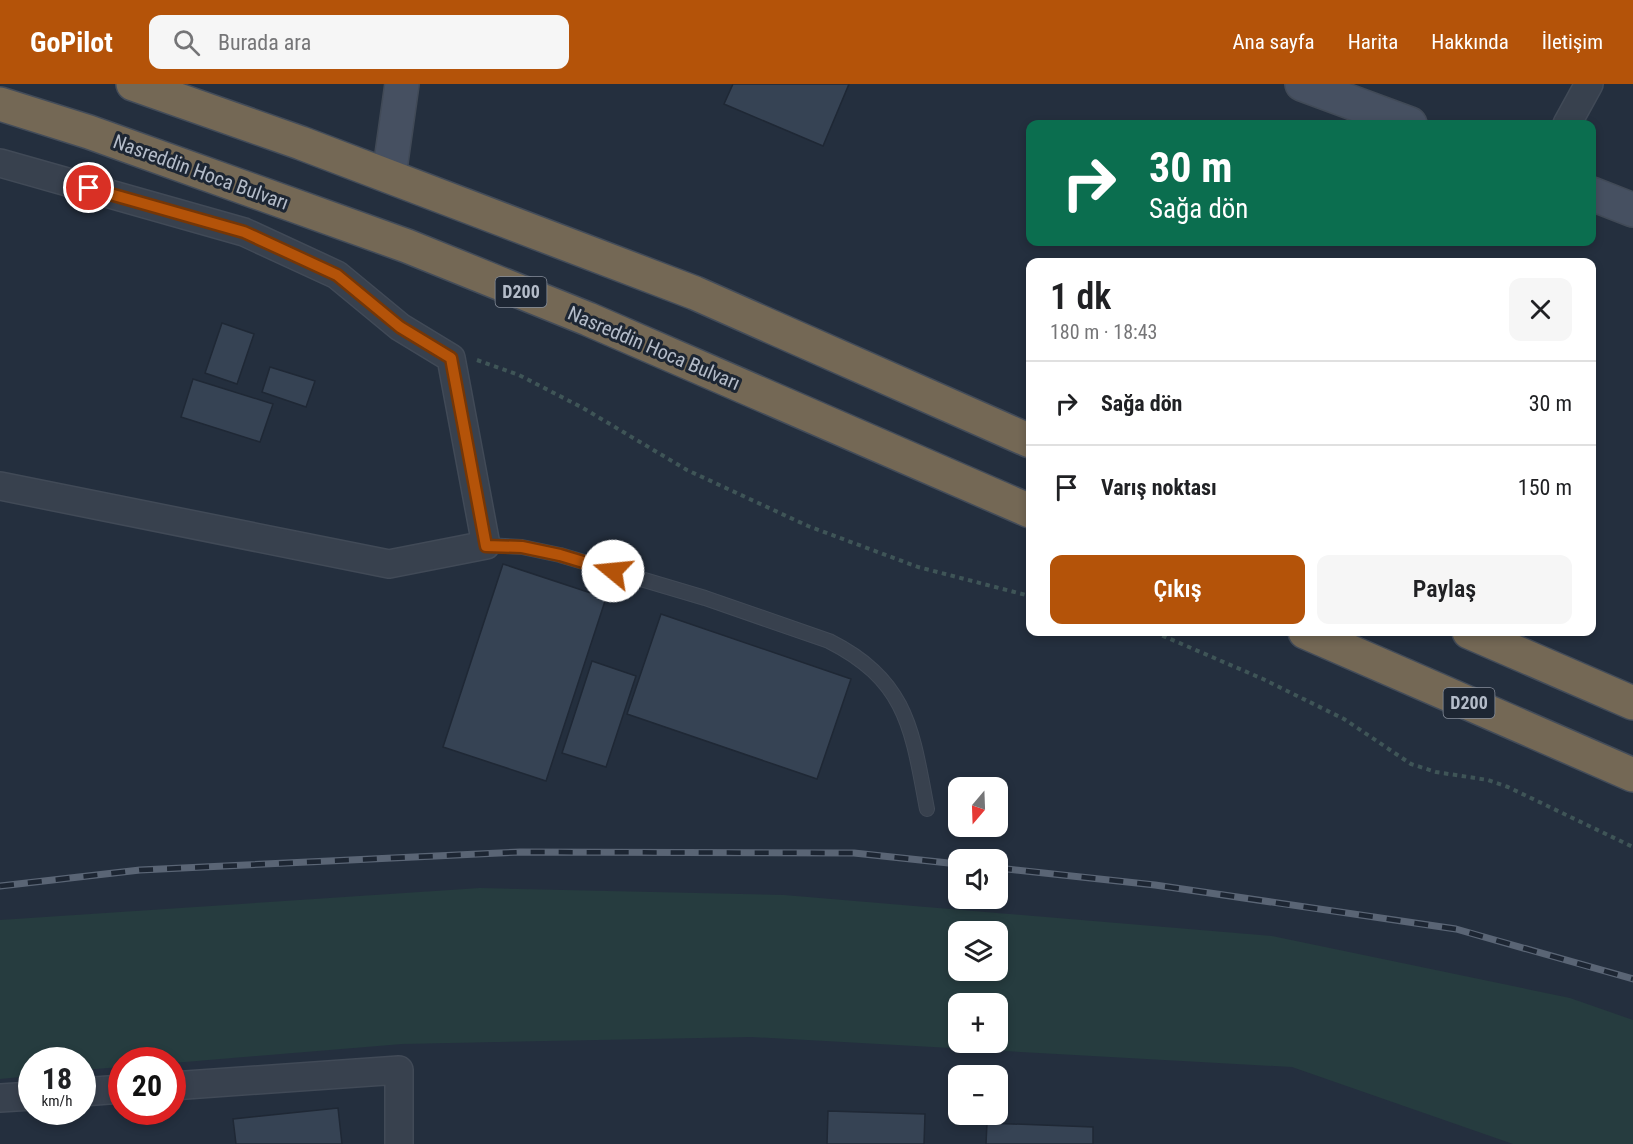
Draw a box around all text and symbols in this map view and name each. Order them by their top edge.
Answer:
search box [149,15,569,69]
text: GoPilot [30,26,113,59]
icon: search [170,26,203,59]
text: Burada ara [218,30,311,55]
text: Ana sayfa [1232,30,1315,54]
text: Harita [1348,30,1398,54]
text: Hakkında [1431,30,1509,54]
text: İletişim [1542,30,1603,54]
street label: Nasreddin Hoca Bulvarı [110,129,292,215]
text: 30 m [1149,143,1232,192]
icon: right [1050,144,1128,222]
pin [63,162,114,213]
icon: arrive [72,171,105,204]
text: Sağa dön [1149,193,1248,225]
text: 1 dk [1050,276,1111,318]
road number: D200 [496,277,546,307]
button: close [1509,278,1572,341]
street label: Nasreddin Hoca Bulvarı [564,301,744,395]
text: 180 m · 18:43 [1050,320,1157,344]
icon: right [1050,387,1083,420]
text: Sağa dön [1101,391,1182,416]
text: 30 m [1529,391,1572,416]
icon: arrive [1050,471,1083,504]
text: Varış noktası [1101,475,1217,500]
text: 150 m [1518,475,1572,500]
position arrow [581,539,645,603]
button: Çıkış [1050,555,1305,624]
button: Paylaş [1317,555,1572,624]
road number: D200 [1444,688,1494,718]
north arrow [948,777,1008,837]
map controls [948,777,1008,1125]
button: sound [948,849,1008,909]
button: layers [948,921,1008,981]
button: + [948,993,1008,1053]
speed limit sign: 20 [108,1047,186,1125]
text: 18 [42,1061,72,1096]
button: − [948,1065,1008,1125]
text: km/h [42,1092,72,1110]

